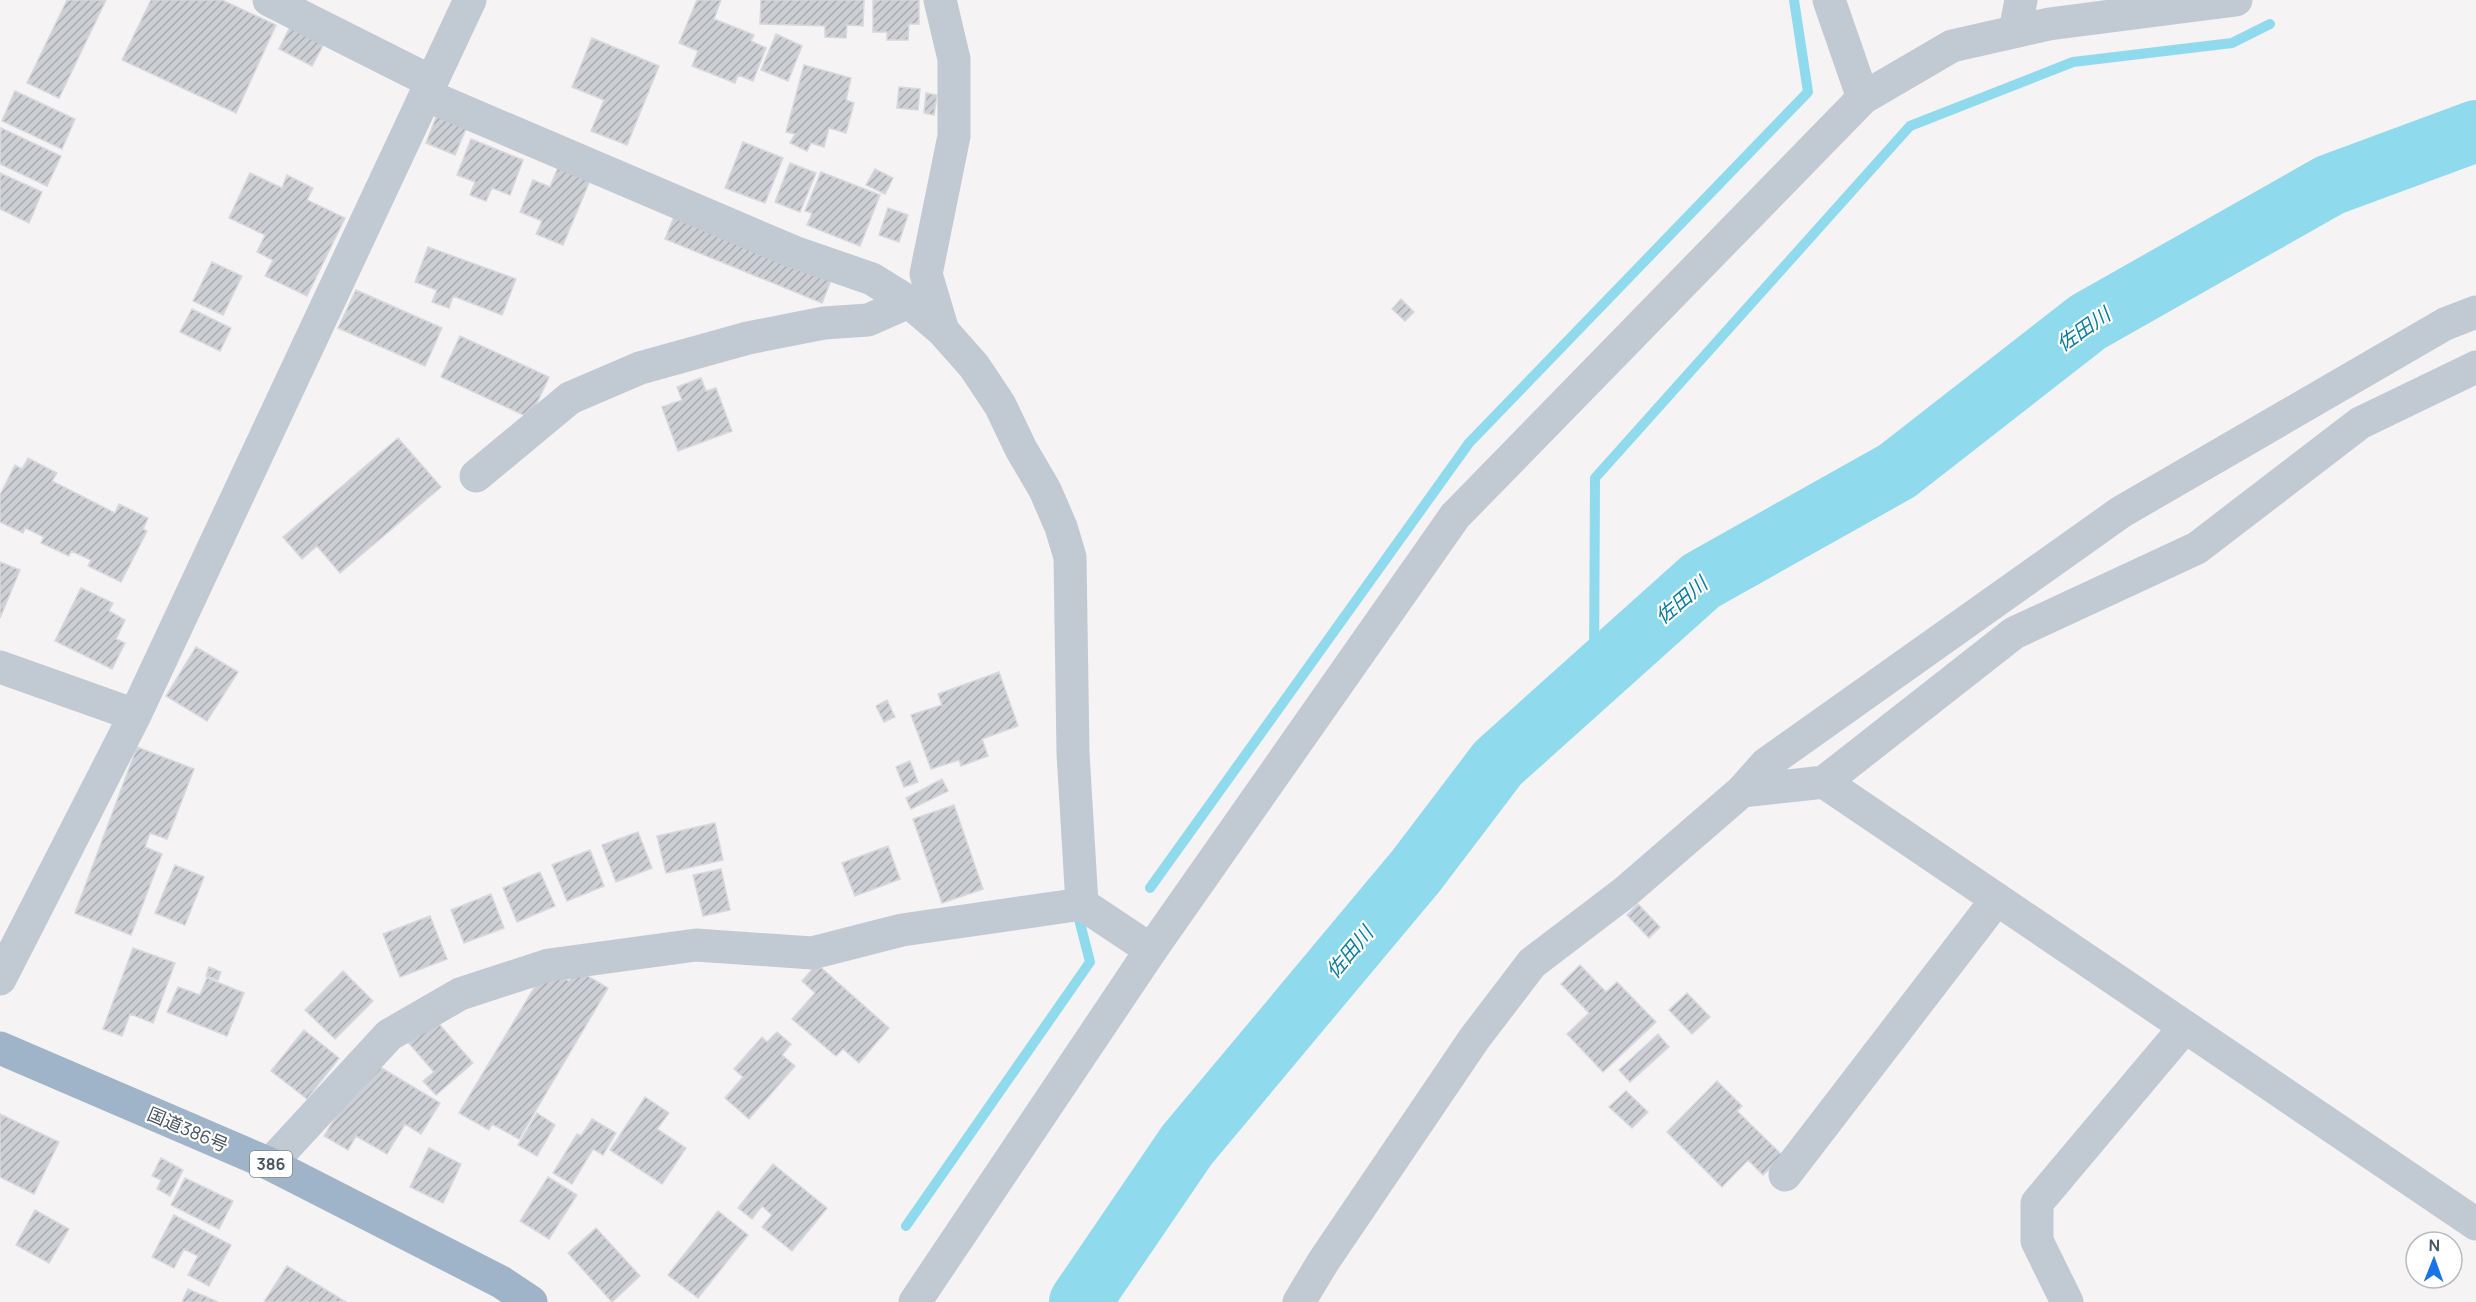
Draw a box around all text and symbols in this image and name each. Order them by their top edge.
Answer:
water label: 佐田川 [2051,300,2117,357]
water label: 佐田川 [1649,569,1714,630]
water label: 佐田川 [1319,919,1380,984]
street label: 国道386号 [144,1101,232,1157]
road number: 386 [250,1151,292,1177]
north arrow [2404,1230,2464,1290]
text: N [2428,1234,2440,1256]

